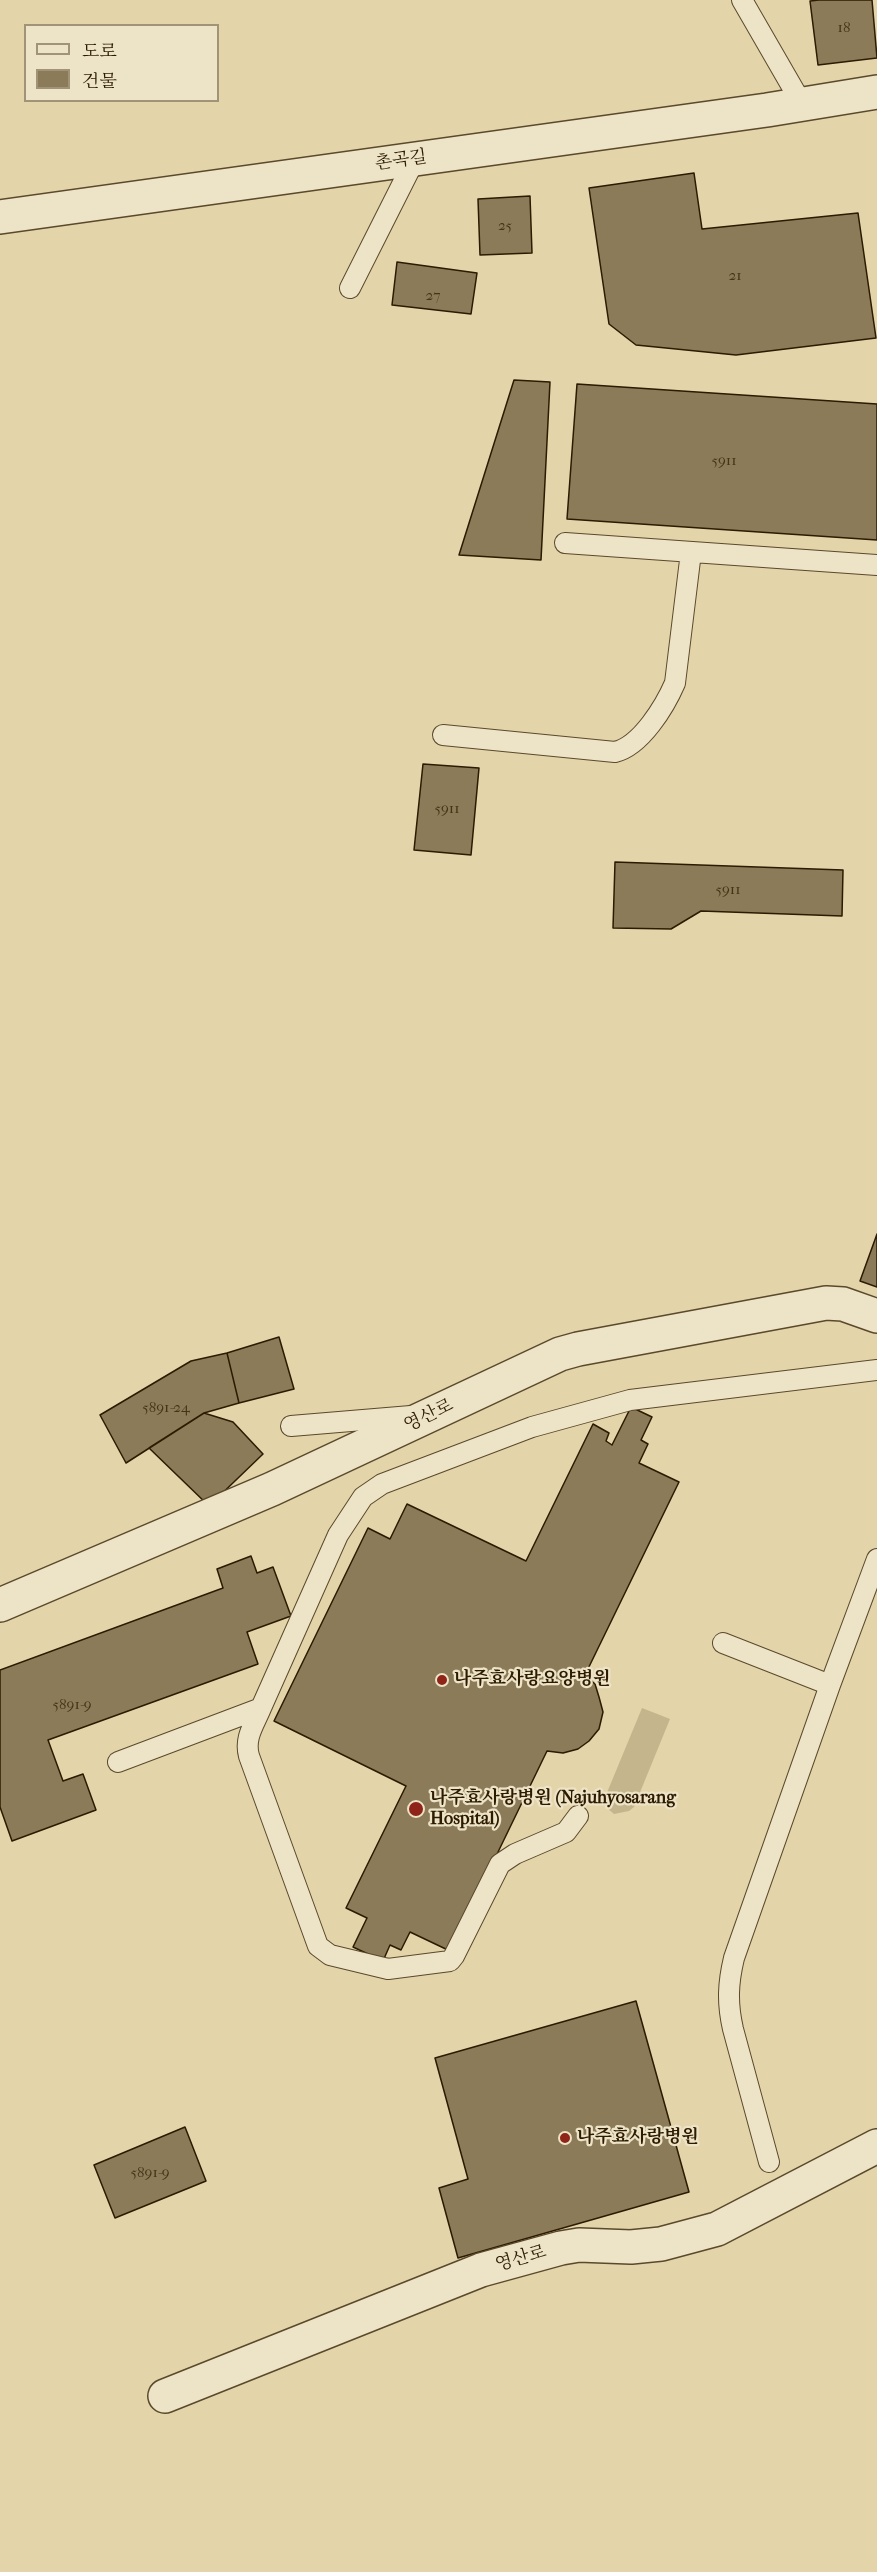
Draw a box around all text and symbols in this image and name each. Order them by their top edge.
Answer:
house number: 18 [838,19,850,37]
legend [24,24,219,102]
text: 도로 [82,41,117,62]
text: 건물 [82,71,117,92]
street label: 촌곡길 [374,147,428,175]
house number: 25 [498,217,512,235]
house number: 21 [728,267,742,285]
house number: 27 [426,287,440,305]
house number: 5911 [711,452,737,470]
house number: 5911 [434,800,460,818]
house number: 5911 [715,881,741,899]
street label: 영산로 [401,1395,457,1437]
house number: 5891-24 [142,1399,190,1417]
place label: 나주효사랑요양병원 [454,1669,610,1691]
marker: 나주효사랑요양병원 [435,1673,449,1687]
house number: 5891-9 [53,1696,91,1714]
place label: 나주효사랑병원 (Najuhyosarang Hospital) [430,1788,676,1830]
marker: 나주효사랑병원 (Najuhyosarang Hospital) [407,1800,425,1818]
place label: 나주효사랑병원 [577,2127,699,2149]
marker: 나주효사랑병원 [558,2131,572,2145]
house number: 5891-9 [131,2164,169,2182]
street label: 영산로 [493,2241,549,2277]

